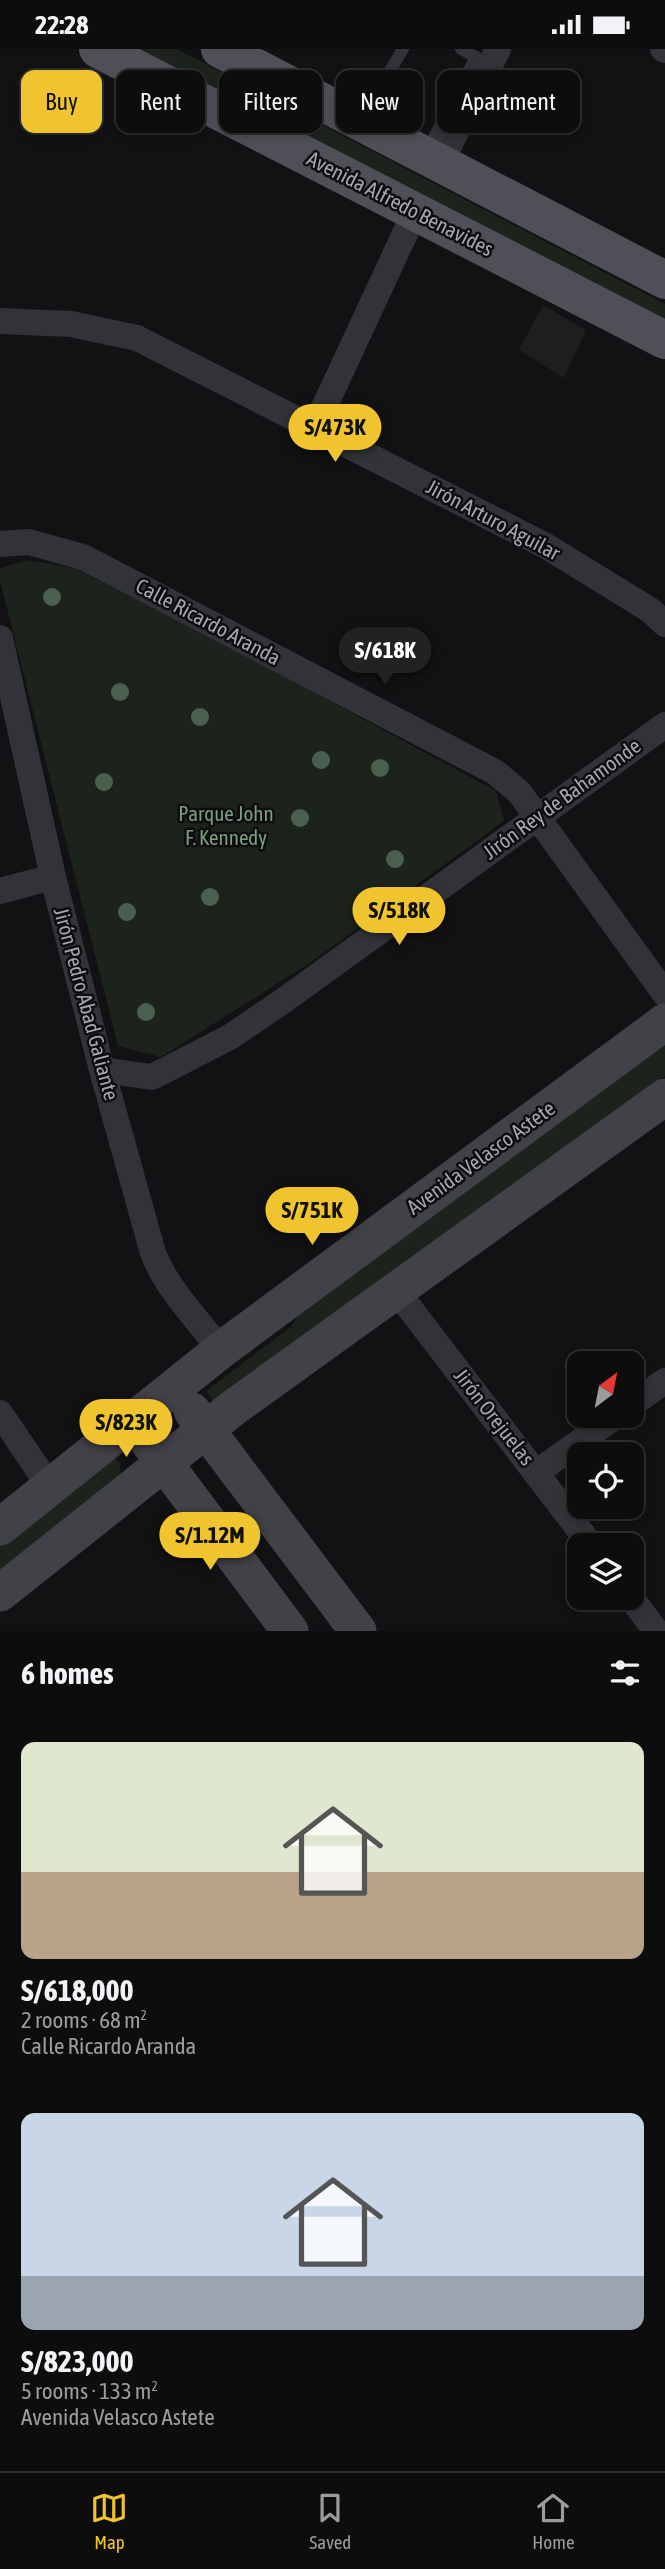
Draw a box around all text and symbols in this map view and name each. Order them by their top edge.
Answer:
text: 22:28 [35,10,89,40]
chip: Buy [21,70,102,133]
chip: Rent [116,70,205,133]
chip: Filters [219,70,322,133]
chip: New [336,70,423,133]
chip: Apartment [437,70,580,133]
street label: Avenida Alfredo Benavides [303,146,498,260]
pin: S/473K [278,405,392,464]
text: S/473K [304,414,366,440]
street label: Jirón Arturo Aguilar [423,474,565,565]
street label: Calle Ricardo Aranda [132,573,285,669]
pin: S/618K [328,627,442,687]
text: S/618K [354,637,416,663]
street label: Jirón Rey de Bahamonde [478,733,645,863]
park label: Parque John F. Kennedy [178,801,274,849]
pin: S/518K [342,887,456,947]
text: S/518K [368,897,430,923]
street label: Jirón Pedro Abad Galiante [50,905,124,1103]
street label: Avenida Velasco Astete [402,1096,559,1219]
pin: S/751K [255,1187,369,1247]
text: S/751K [281,1197,343,1223]
north arrow [567,1351,644,1428]
map controls [567,1351,644,1610]
street label: Jirón Orejuelas [450,1363,540,1469]
pin: S/823K [69,1399,183,1459]
text: S/823K [95,1409,157,1435]
button: locate [567,1442,644,1519]
pin: S/1.12M [145,1513,275,1572]
text: S/1.12M [175,1522,245,1548]
button: layers [567,1533,644,1610]
icon: filters [606,1654,644,1692]
text: 6 homes [21,1656,114,1690]
icon: home [270,1788,396,1914]
text: S/618,000 [21,1973,134,2007]
text: 2 rooms · 68 m² [21,2007,147,2033]
text: Calle Ricardo Aranda [21,2033,196,2059]
icon: home [270,2159,396,2285]
text: S/823,000 [21,2344,134,2378]
text: 5 rooms · 133 m² [21,2378,158,2404]
text: Avenida Velasco Astete [21,2404,215,2430]
tab: Map [90,2489,128,2553]
tab: Saved [309,2489,351,2553]
tab: Home [532,2489,575,2553]

